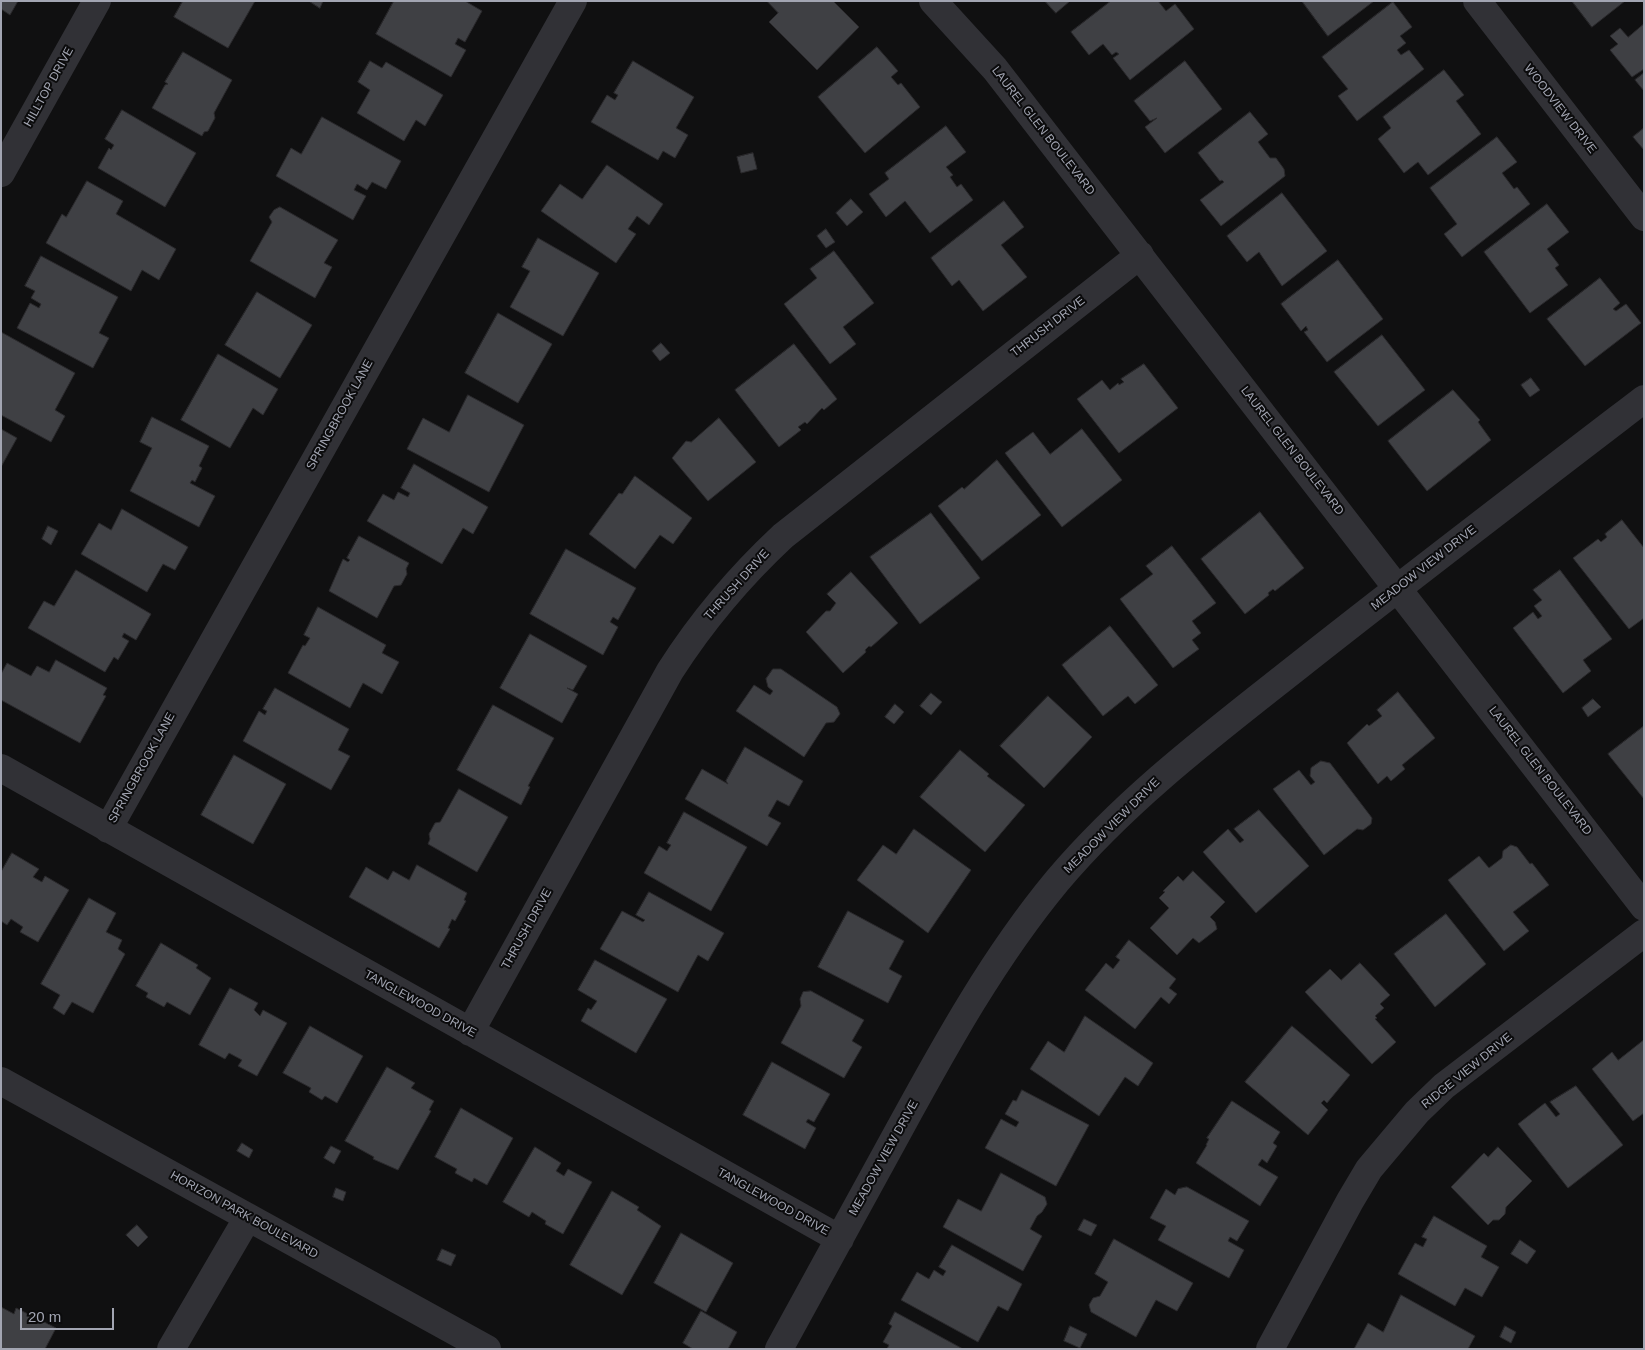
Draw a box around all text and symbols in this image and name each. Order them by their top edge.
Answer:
street label: HILLTOP DRIVE [21,45,77,129]
street label: WOODVIEW DRIVE [1521,61,1599,157]
street label: LAUREL GLEN BOULEVARD [988,64,1098,198]
street label: THRUSH DRIVE [1008,294,1088,360]
street label: SPRINGBROOK LANE [304,357,376,473]
street label: LAUREL GLEN BOULEVARD [1237,384,1347,518]
street label: MEADOW VIEW DRIVE [1369,523,1479,613]
street label: THRUSH DRIVE [702,547,772,623]
street label: LAUREL GLEN BOULEVARD [1485,704,1595,838]
street label: SPRINGBROOK LANE [106,710,178,826]
street label: MEADOW VIEW DRIVE [1061,775,1163,877]
street label: THRUSH DRIVE [499,886,555,972]
street label: TANGLEWOOD DRIVE [362,967,478,1041]
street label: RIDGE VIEW DRIVE [1419,1030,1515,1112]
street label: MEADOW VIEW DRIVE [846,1098,922,1218]
street label: TANGLEWOOD DRIVE [715,1165,831,1239]
street label: HORIZON PARK BOULEVARD [168,1168,320,1262]
scale bar [22,1298,116,1330]
text: 20 m [28,1308,61,1325]

